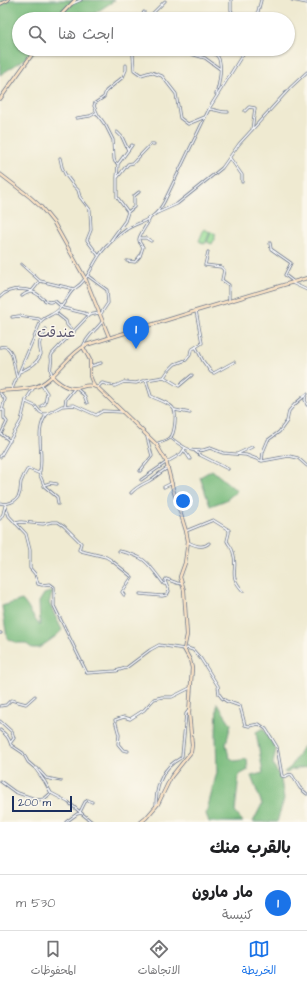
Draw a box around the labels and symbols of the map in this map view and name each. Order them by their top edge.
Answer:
pin: 1 [123,316,149,349]
district label: عندقت [37,323,75,343]
your location [173,491,193,511]
scale bar [12,794,72,813]

